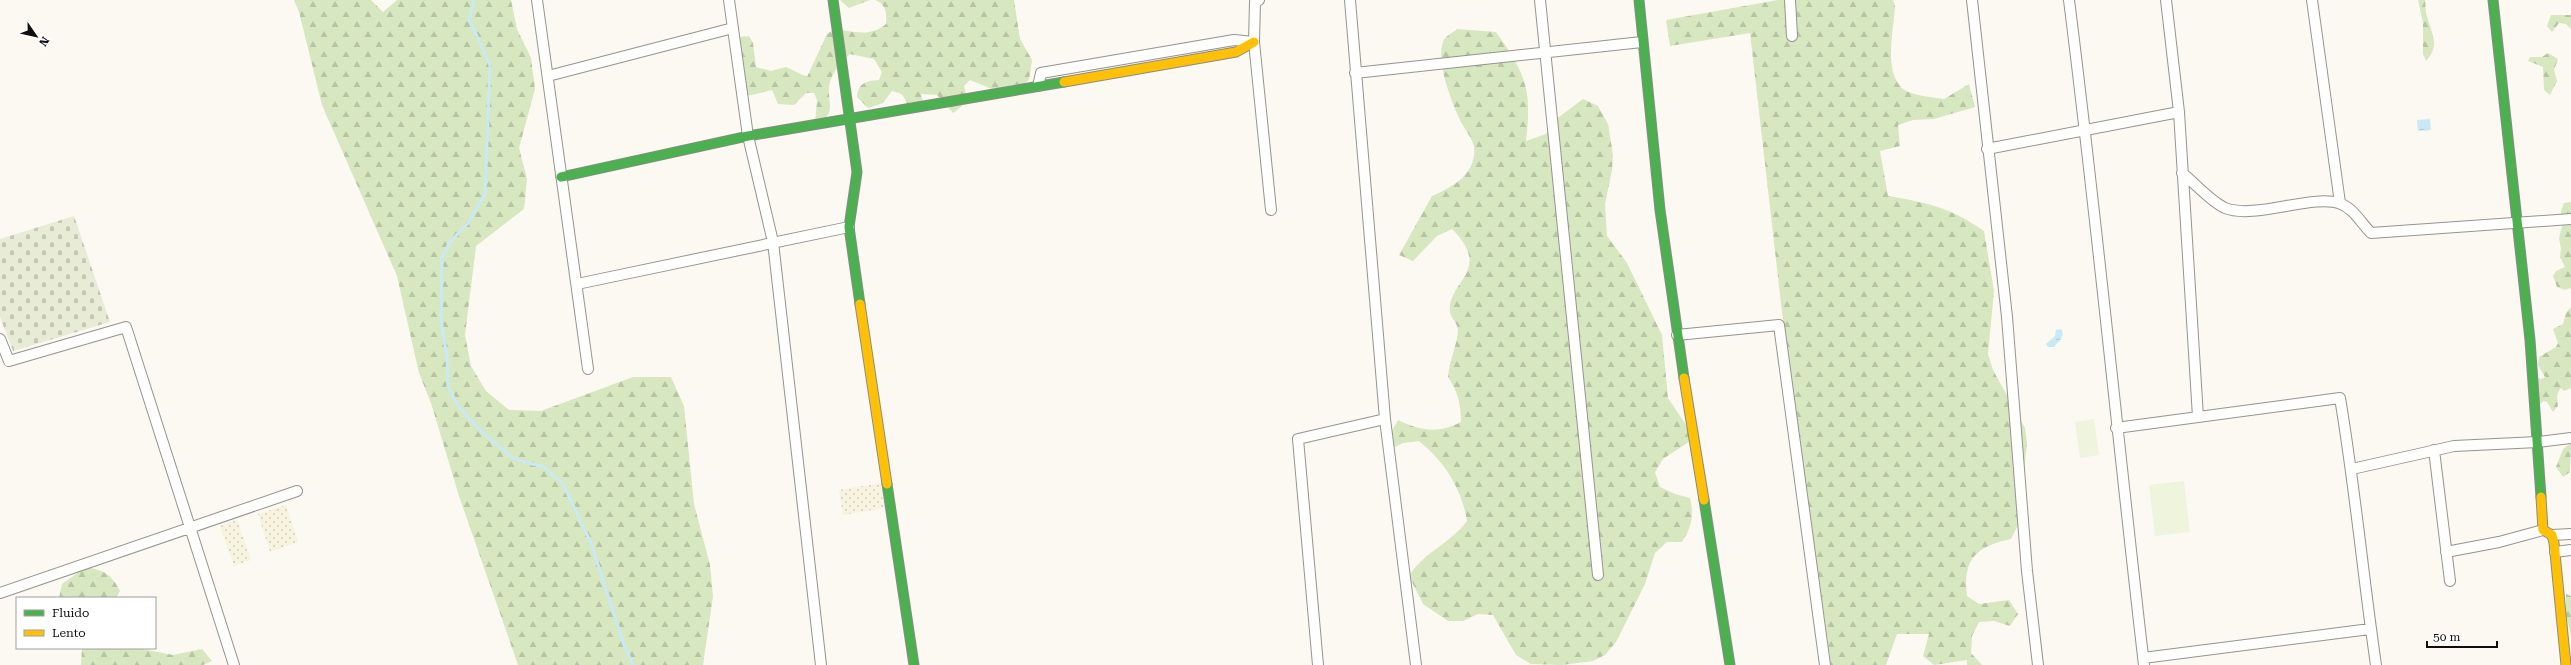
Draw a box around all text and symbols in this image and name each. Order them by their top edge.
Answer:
north arrow [16,16,56,56]
text: N [36,34,52,49]
legend [16,597,156,649]
text: Fluido [52,606,89,620]
scale bar [2427,623,2497,649]
text: Lento [52,626,86,640]
text: 50 m [2433,630,2460,644]

